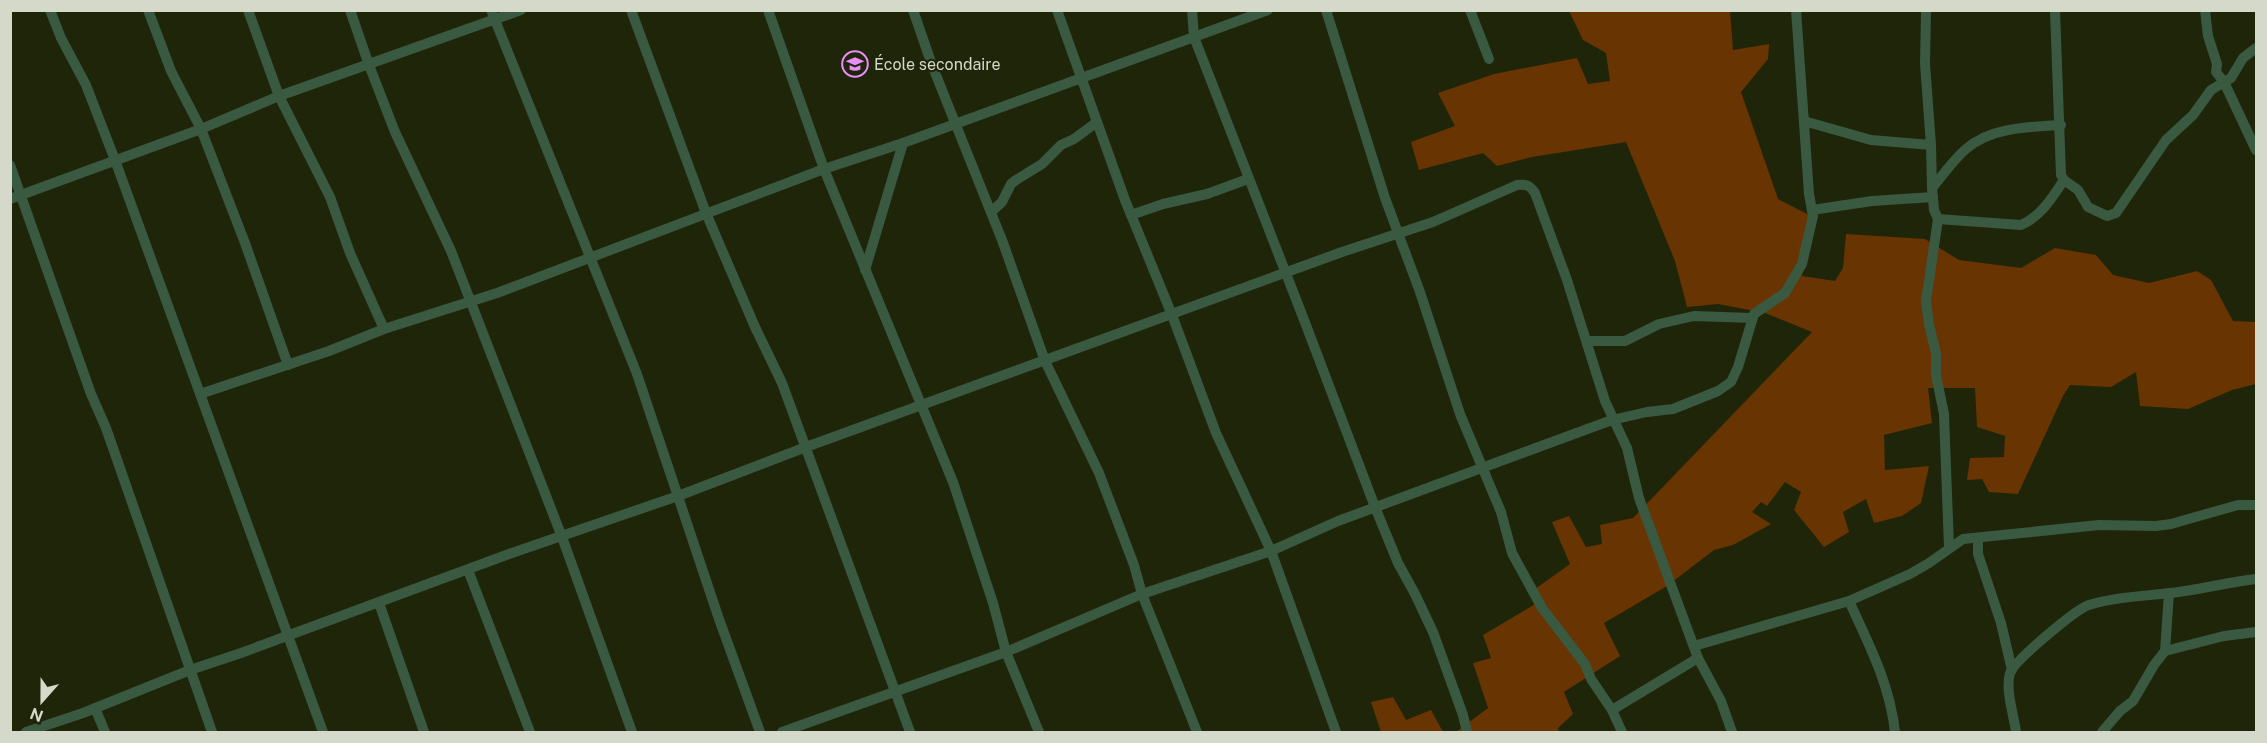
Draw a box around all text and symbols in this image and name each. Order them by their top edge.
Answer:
school or university icon: École secondaire [840,49,870,79]
place label: École secondaire [874,54,1001,74]
north arrow [12,671,72,731]
text: N [28,703,46,726]

